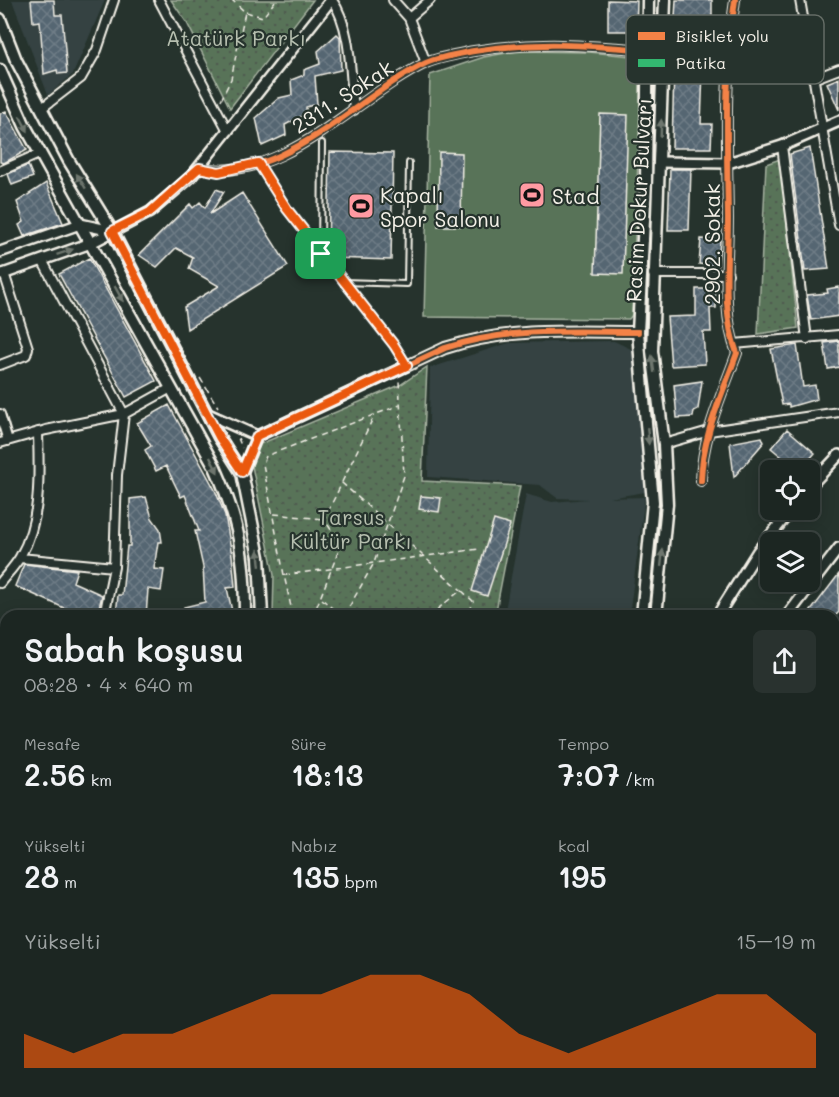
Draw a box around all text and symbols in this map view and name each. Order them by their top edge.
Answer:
legend [626,15,824,84]
park label: Atatürk Parkı [166,24,306,51]
text: Bisiklet yolu [676,25,769,46]
text: Patika [676,52,726,73]
street label: 2311. Sokak [286,53,398,139]
street label: Rasim Dokur Bulvarı [619,97,657,303]
one-way arrow [20,115,29,132]
one-way arrow [656,118,666,137]
one-way arrow [75,173,86,189]
sports icon: Stad [517,180,547,210]
place label: Kapalı Spor Salonu [380,181,500,232]
place label: Stad [552,182,599,209]
street label: 2902. Sokak [698,183,725,305]
sports icon: Kapalı Spor Salonu [346,191,376,221]
pin [295,228,346,279]
icon: arrive [304,237,337,270]
one-way arrow [56,247,74,256]
one-way arrow [114,286,124,303]
one-way arrow [649,355,658,374]
one-way arrow [643,426,653,445]
one-way arrow [208,456,218,474]
map controls [760,460,820,592]
button: locate [760,460,820,520]
park label: Tarsus Kültür Parkı [290,503,412,554]
button: layers [760,532,820,592]
one-way arrow [254,549,264,568]
one-way arrow [657,549,667,568]
text: Sabah koşusu [24,627,244,670]
button: share [753,630,816,693]
text: 08:28 · 4 × 640 m [24,671,193,697]
text: Mesafe [24,733,81,754]
text: Süre [291,733,327,754]
text: Tempo [558,733,609,754]
text: 2.56 [24,754,86,794]
text: 18:13 [291,754,363,794]
text: 7:07 [558,754,620,794]
text: km [86,769,112,790]
text: /km [620,769,655,790]
text: Yükselti [24,835,85,856]
text: Nabız [291,835,337,856]
text: kcal [558,835,590,856]
text: 28 [24,856,59,896]
text: 135 [291,856,340,896]
text: 195 [558,856,607,896]
text: m [59,871,77,892]
text: bpm [340,871,378,892]
text: Yükselti [24,928,101,954]
text: 15–19 m [736,928,816,954]

